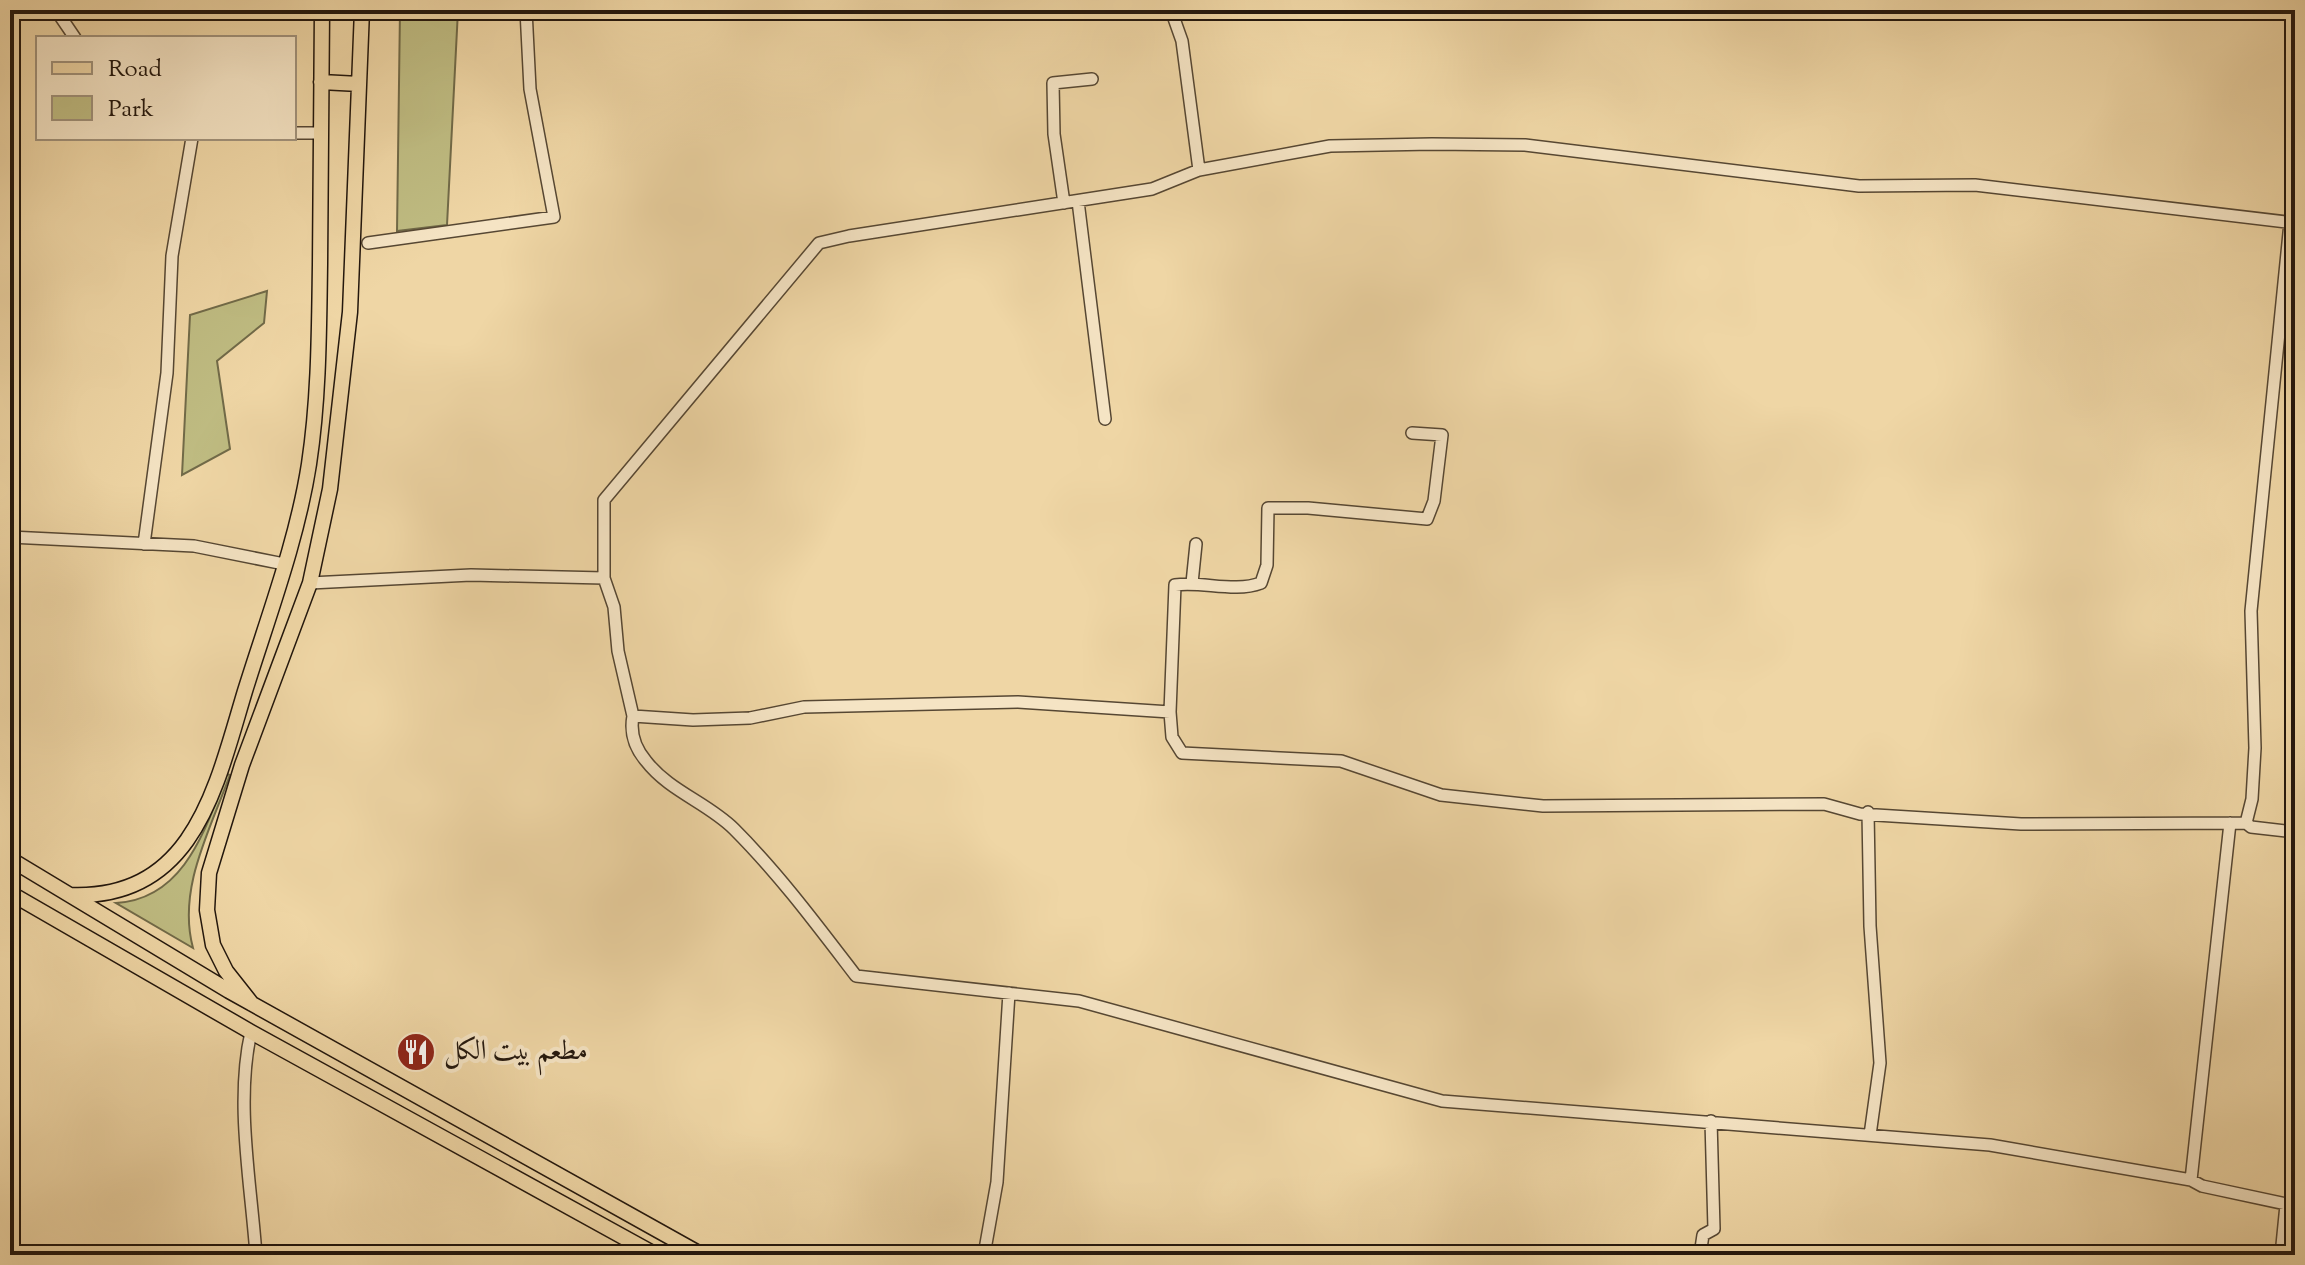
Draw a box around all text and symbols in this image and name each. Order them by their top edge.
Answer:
legend [36,36,296,140]
text: Road [108,53,162,87]
text: Park [108,93,154,127]
restaurant icon: مطعم بيت الكل [395,1031,437,1073]
place label: مطعم بيت الكل [444,1032,588,1076]

